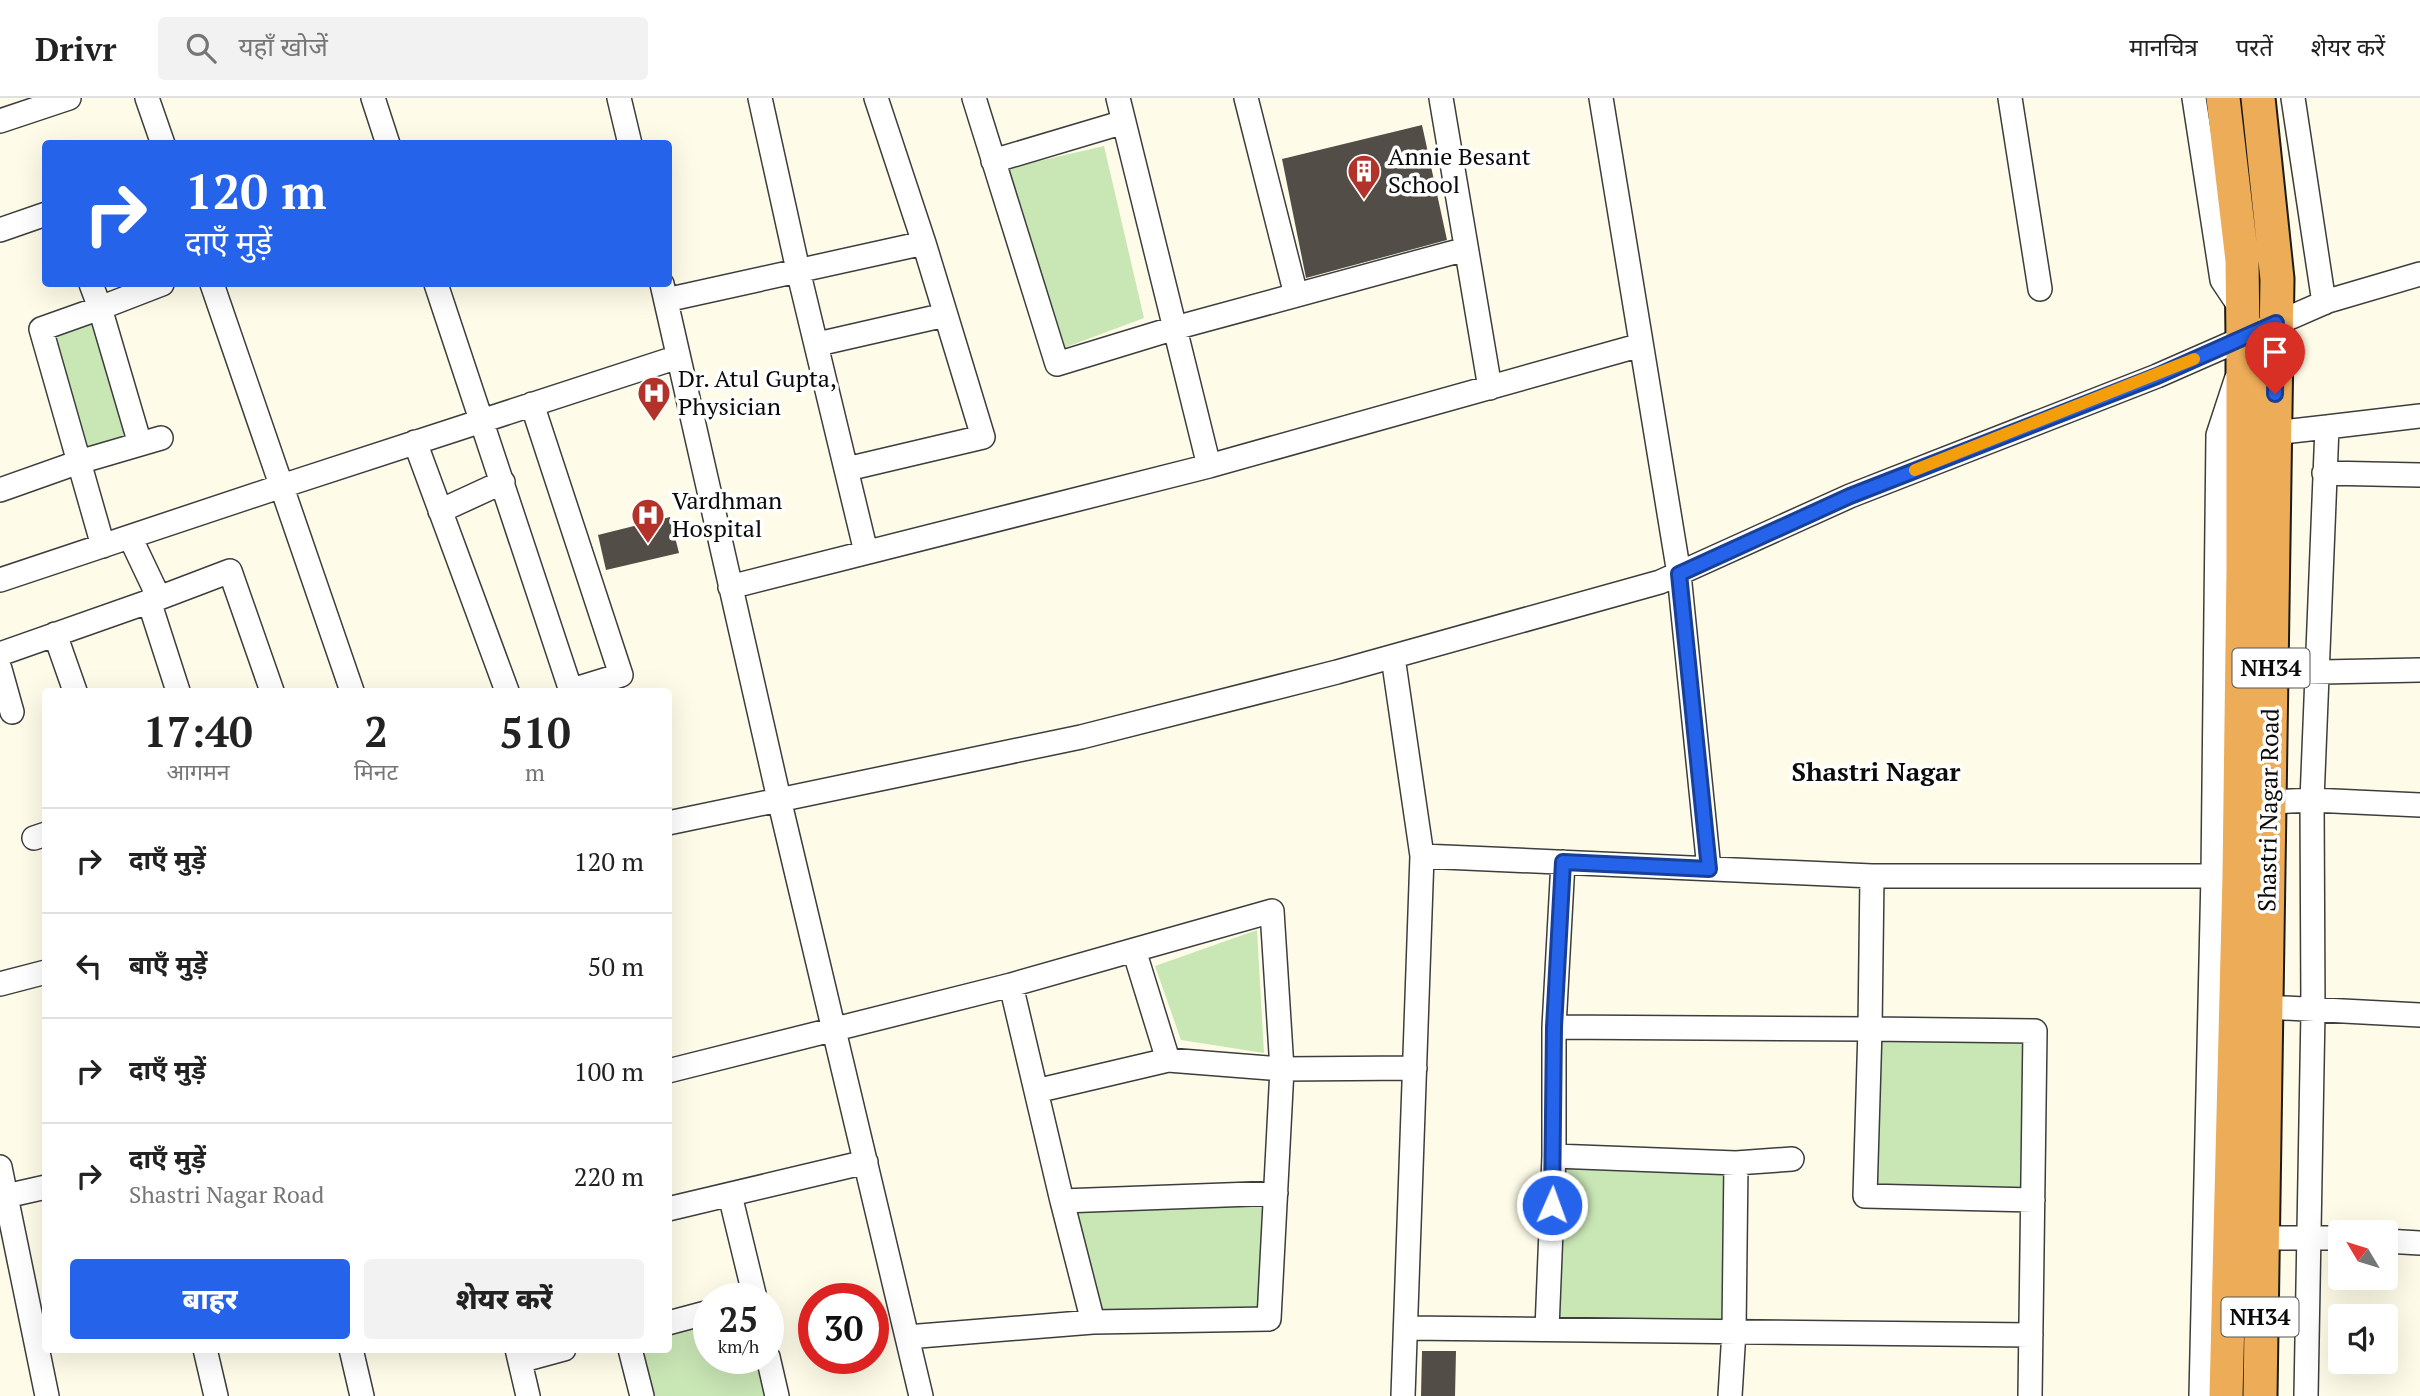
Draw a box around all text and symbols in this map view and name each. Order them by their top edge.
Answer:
search box [158,17,648,80]
text: Drivr [35,27,116,70]
icon: search [182,29,220,67]
text: यहाँ खोजें [238,29,328,63]
text: मानचित्र [2129,31,2198,63]
text: परतें [2236,31,2273,63]
text: शेयर करें [2311,31,2385,63]
place label: Annie Besant School [1388,140,1531,200]
building icon: Annie Besant School [1345,152,1383,201]
text: 120 m [185,158,327,223]
icon: right [70,168,161,259]
text: दाएँ मुड़ें [185,221,272,263]
pin [2245,322,2305,394]
icon: arrive [2256,333,2294,371]
place label: Dr. Atul Gupta, Physician [678,362,837,422]
hospital icon: Dr. Atul Gupta, Physician [635,374,673,423]
place label: Vardhman Hospital [672,484,782,544]
hospital icon: Vardhman Hospital [629,496,667,545]
road number: NH34 [2232,648,2310,688]
text: 17:40 [143,703,253,759]
text: 2 [364,703,388,759]
text: 510 [499,704,571,760]
street label: Shastri Nagar Road [2250,708,2286,912]
district label: Shastri Nagar [1791,754,1961,788]
text: आगमन [167,756,230,787]
text: मिनट [354,756,398,787]
text: m [525,757,545,788]
icon: right [70,842,108,880]
text: दाएँ मुड़ें [129,842,206,876]
text: 120 m [574,844,644,878]
icon: left [70,947,108,985]
text: बाएँ मुड़ें [129,947,207,981]
text: 50 m [588,949,644,983]
icon: right [70,1052,108,1090]
text: दाएँ मुड़ें [129,1052,206,1086]
text: 100 m [574,1054,644,1088]
text: दाएँ मुड़ें [129,1141,206,1175]
icon: right [70,1157,108,1195]
text: 220 m [574,1159,644,1193]
position arrow [1515,1168,1589,1242]
text: Shastri Nagar Road [129,1179,324,1210]
north arrow [2328,1220,2398,1290]
map controls [2328,1220,2398,1374]
button: बाहर [70,1259,350,1339]
button: शेयर करें [364,1259,644,1339]
speed limit sign: 30 [798,1283,889,1374]
text: 25 [719,1296,758,1342]
road number: NH34 [2222,1298,2298,1336]
button: sound [2328,1304,2398,1374]
text: km/h [718,1334,759,1358]

